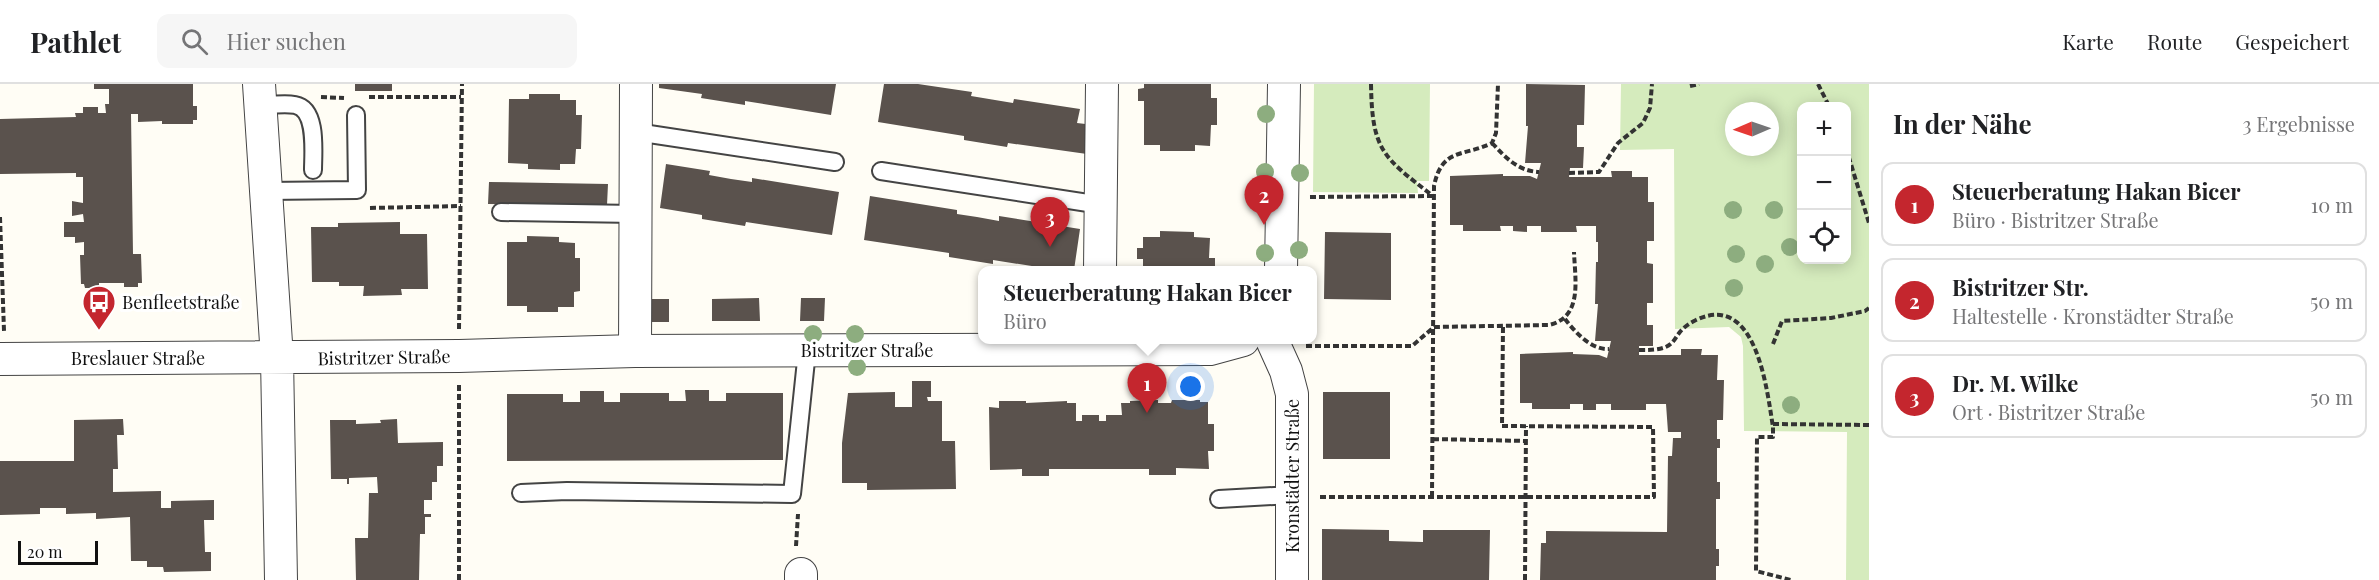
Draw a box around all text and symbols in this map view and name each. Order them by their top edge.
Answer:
search box [157,14,577,68]
text: Pathlet [30,23,121,60]
icon: search [178,25,211,58]
text: Hier suchen [226,26,346,56]
text: Karte [2062,27,2114,55]
text: Route [2147,27,2202,55]
text: Gespeichert [2235,27,2349,55]
north arrow [1725,102,1779,156]
map controls [1797,102,1851,264]
button: + [1797,102,1851,156]
text: In der Nähe [1893,106,2032,141]
text: 3 Ergebnisse [2242,110,2355,137]
button: − [1797,156,1851,210]
pin: 2 [1244,176,1284,225]
text: Steuerberatung Hakan Bicer [1952,176,2240,206]
text: 1 [1911,191,1918,218]
text: 10 m [2311,191,2353,218]
pin: 3 [1030,198,1070,247]
text: Büro · Bistritzer Straße [1952,206,2159,233]
button: locate [1797,210,1851,264]
popup [978,266,1317,344]
text: Bistritzer Str. [1952,272,2089,302]
text: Steuerberatung Hakan Bicer [1003,277,1292,307]
bus stop icon: Benfleetstraße [81,284,117,331]
text: 2 [1909,287,1920,314]
text: 50 m [2310,287,2353,314]
place label: Benfleetstraße [122,290,240,314]
text: Haltestelle · Kronstädter Straße [1952,302,2234,329]
text: Büro [1003,307,1047,334]
street label: Bistritzer Straße [801,338,933,362]
street label: Bistritzer Straße [317,344,451,370]
street label: Breslauer Straße [71,346,205,370]
pin: 1 [1128,364,1166,413]
text: Dr. M. Wilke [1952,368,2078,398]
your location [1176,372,1205,401]
text: 3 [1910,383,1919,410]
text: 50 m [2310,383,2353,410]
text: Ort · Bistritzer Straße [1952,398,2145,425]
street label: Kronstädter Straße [1280,399,1304,553]
scale bar [18,538,98,566]
text: 20 m [27,541,62,562]

